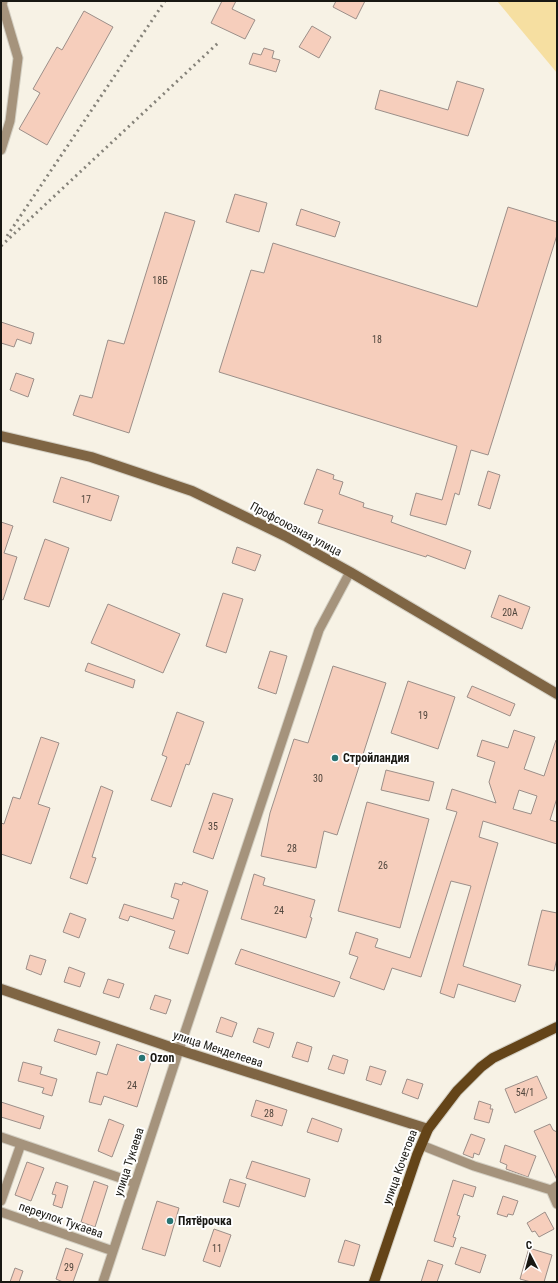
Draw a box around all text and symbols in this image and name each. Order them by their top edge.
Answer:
house number: 18Б [152,275,168,286]
house number: 18 [372,334,382,345]
house number: 17 [81,494,91,505]
street label: Профсоюзная улица [248,499,344,559]
house number: 20А [502,607,518,618]
house number: 19 [418,710,428,721]
place label: Стройландия [343,751,410,765]
marker: Стройландия [330,753,340,763]
house number: 30 [313,773,323,784]
house number: 35 [208,821,218,832]
house number: 28 [287,843,297,854]
house number: 26 [378,860,388,871]
house number: 24 [274,905,284,916]
street label: улица Менделеева [171,1028,265,1070]
place label: Ozon [150,1051,175,1065]
marker: Ozon [137,1053,147,1063]
house number: 24 [127,1080,137,1091]
house number: 54/1 [516,1087,534,1098]
house number: 28 [264,1108,274,1119]
street label: улица Тукаева [111,1126,147,1198]
street label: улица Кочетова [380,1128,420,1206]
street label: переулок Тукаева [17,1199,105,1241]
place label: Пятёрочка [178,1214,232,1228]
marker: Пятёрочка [165,1216,175,1226]
north arrow [510,1235,550,1275]
text: С [525,1239,533,1252]
house number: 11 [212,1243,222,1254]
house number: 29 [64,1262,74,1273]

